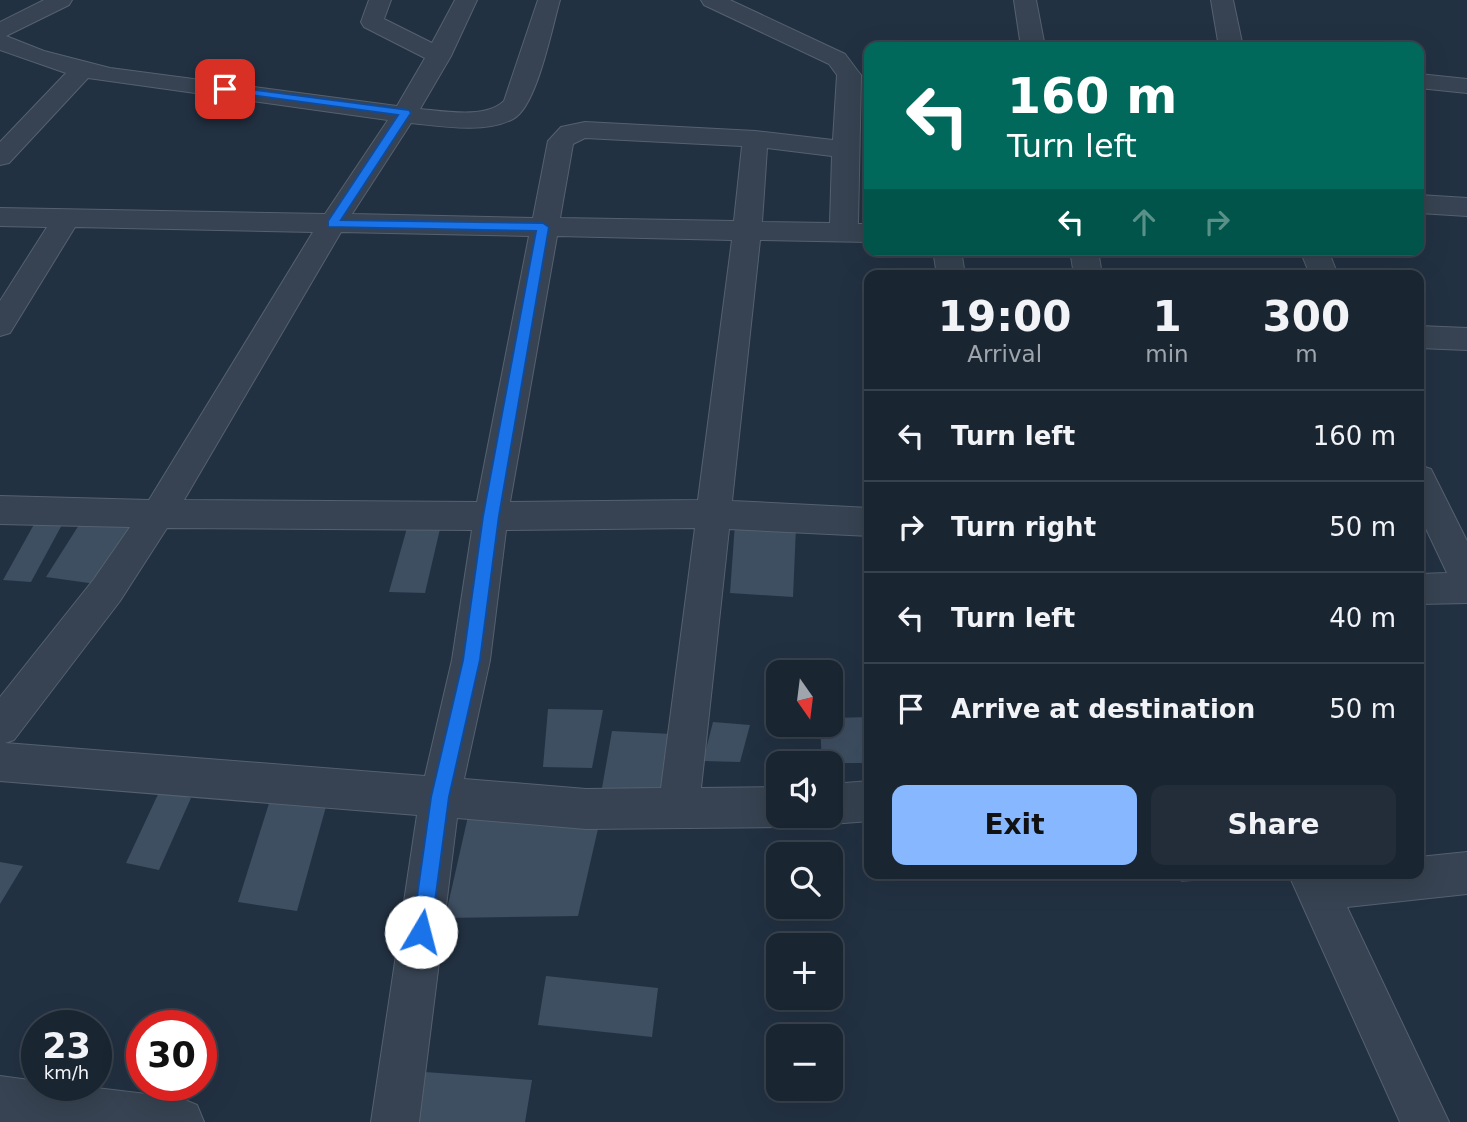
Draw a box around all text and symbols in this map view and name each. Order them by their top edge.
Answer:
pin [195,59,255,119]
text: 160 m [1007,68,1177,125]
icon: arrive [206,70,244,108]
icon: left [892,70,983,161]
text: Turn left [1007,127,1137,165]
icon: left [1052,203,1090,241]
icon: ahead [1125,203,1163,241]
icon: right [1198,203,1236,241]
text: 19:00 [938,292,1072,341]
text: 1 [1152,292,1182,341]
text: 300 [1263,292,1350,341]
text: Arrival [967,341,1042,367]
text: min [1145,341,1189,367]
text: m [1295,341,1318,367]
icon: left [892,417,930,455]
text: Turn left [951,421,1075,451]
text: 160 m [1313,421,1396,451]
icon: right [892,508,930,546]
text: Turn right [951,512,1096,542]
text: 50 m [1329,512,1396,542]
icon: left [892,599,930,637]
text: Turn left [951,603,1075,633]
text: 40 m [1329,603,1396,633]
north arrow [766,660,844,737]
map controls [766,660,843,1101]
icon: arrive [892,690,930,728]
text: Arrive at destination [951,694,1255,724]
text: 50 m [1329,694,1396,724]
button: sound [766,751,843,828]
button: Exit [892,785,1137,865]
button: Share [1151,785,1396,865]
button: search [766,842,843,919]
position arrow [384,895,458,969]
button: + [766,933,843,1010]
speed limit sign: 30 [126,1010,217,1101]
button: − [766,1024,843,1101]
text: 23 [42,1026,91,1066]
text: km/h [44,1062,89,1083]

